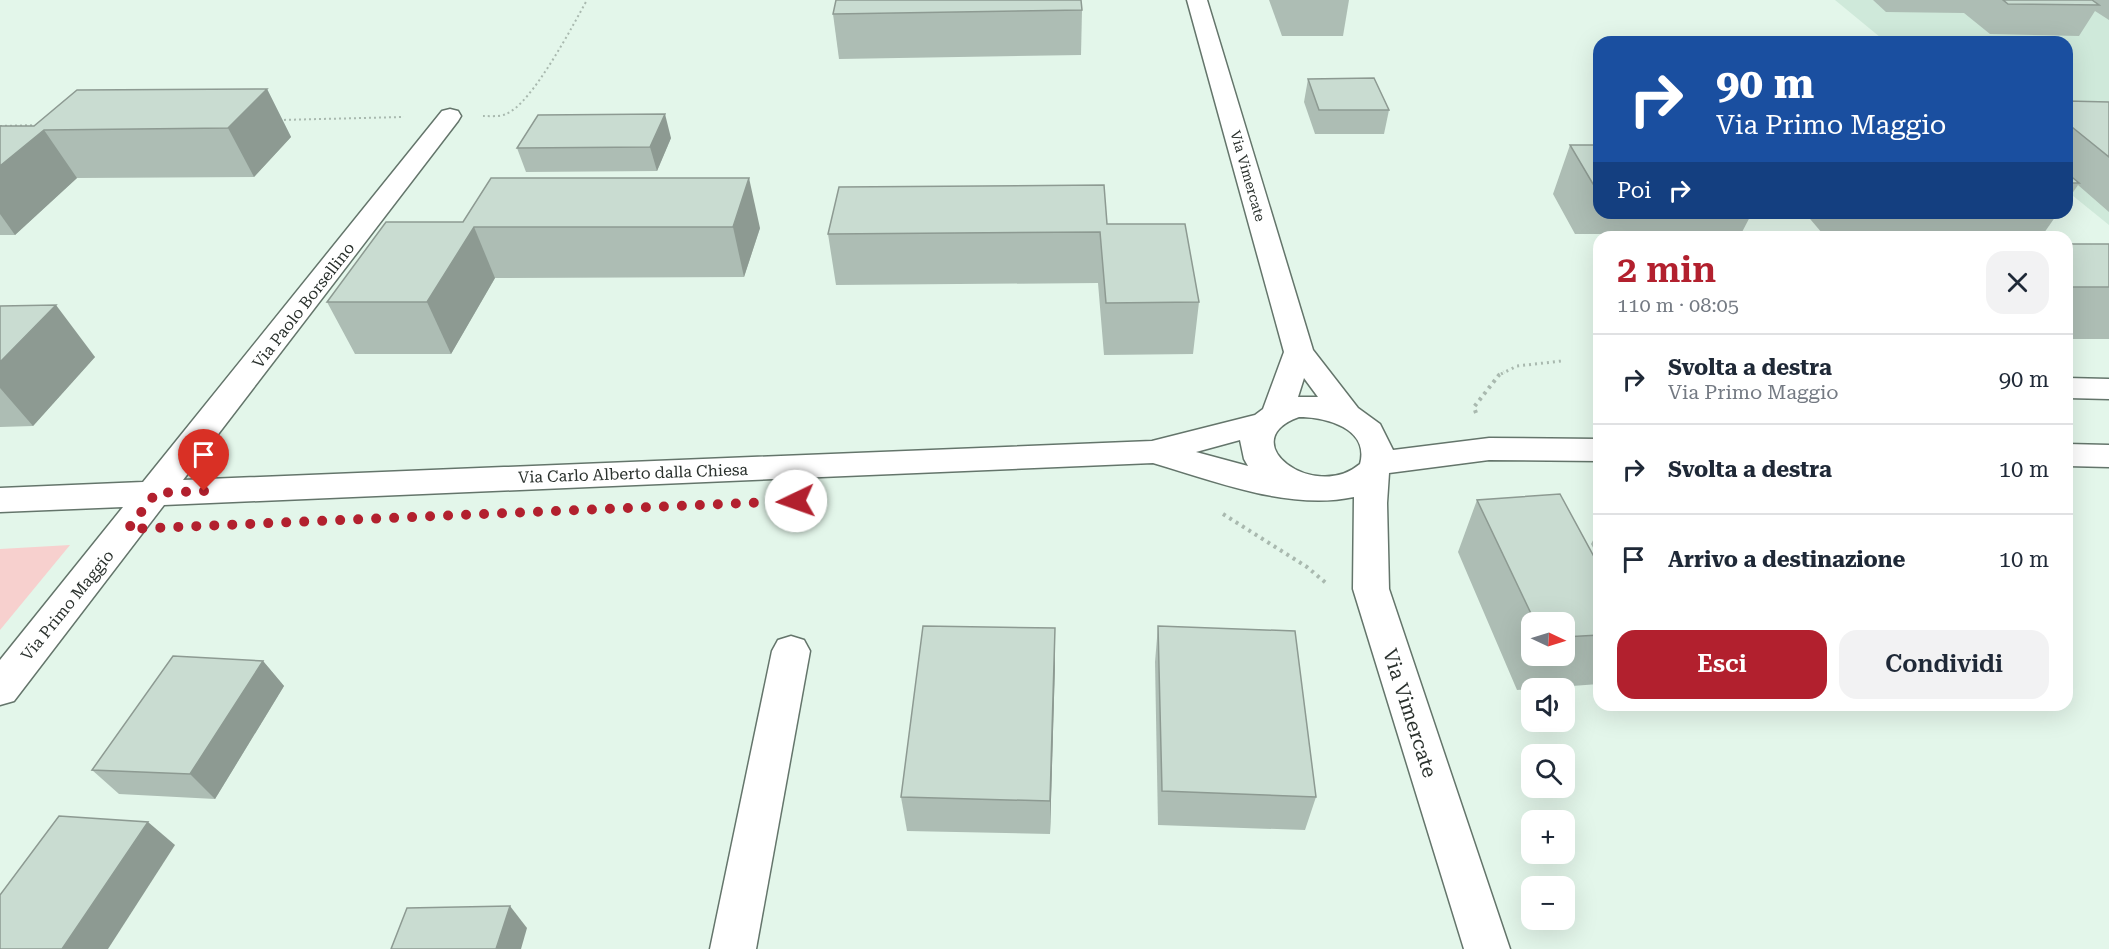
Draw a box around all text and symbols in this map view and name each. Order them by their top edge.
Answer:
text: 90 m [1716,59,1814,108]
icon: right [1617,60,1695,138]
text: Via Primo Maggio [1716,109,1946,141]
street label: Via Vimercate [1227,129,1269,224]
icon: right [1663,174,1696,207]
text: Poi [1617,178,1651,203]
street label: Via Paolo Borsellino [248,238,359,372]
text: 2 min [1617,249,1716,291]
button: close [1986,251,2049,314]
text: 110 m · 08:05 [1617,293,1739,317]
text: Svolta a destra [1668,355,1832,380]
icon: right [1617,363,1650,396]
text: 90 m [1999,367,2049,392]
text: Via Primo Maggio [1668,380,1839,404]
pin [178,429,229,491]
icon: arrive [187,438,220,471]
icon: right [1617,453,1650,486]
text: Svolta a destra [1668,457,1832,482]
text: 10 m [1999,457,2049,482]
street label: Via Carlo Alberto dalla Chiesa [518,460,749,487]
position arrow [764,469,828,533]
icon: arrive [1617,543,1650,576]
street label: Via Primo Maggio [17,546,118,664]
text: Arrivo a destinazione [1668,547,1905,572]
text: 10 m [1999,547,2049,572]
north arrow [1521,612,1575,666]
map controls [1521,612,1575,930]
button: Esci [1617,630,1827,699]
button: Condividi [1839,630,2049,699]
street label: Via Vimercate [1378,646,1442,780]
button: sound [1521,678,1575,732]
button: search [1521,744,1575,798]
button: + [1521,810,1575,864]
button: − [1521,876,1575,930]

